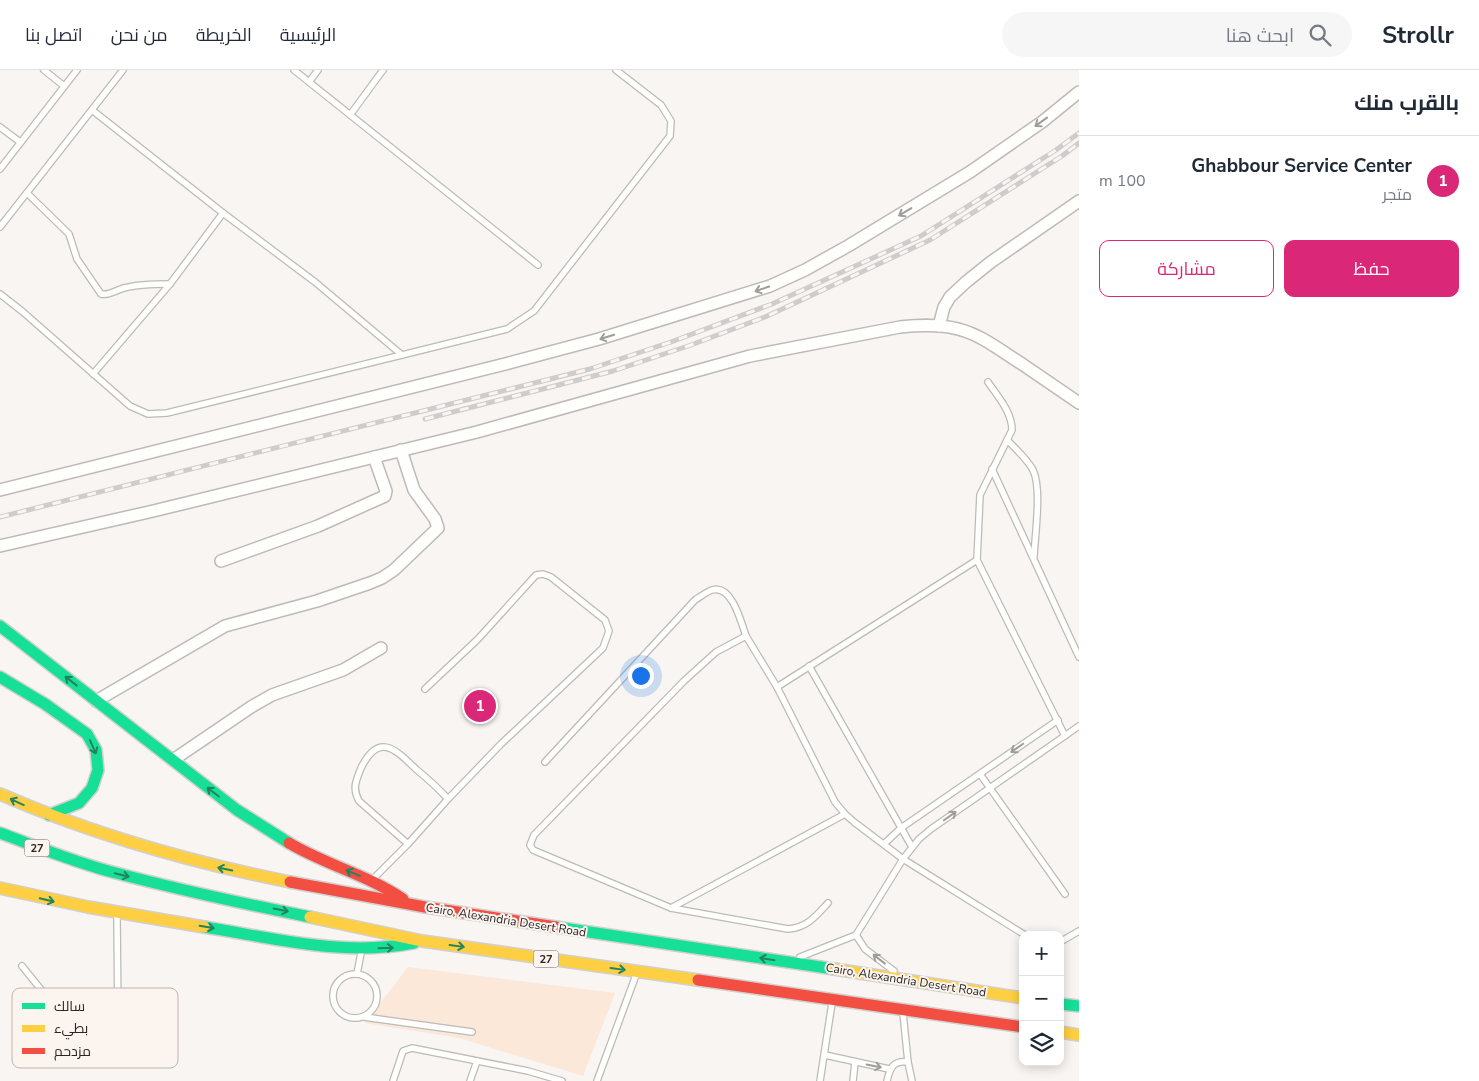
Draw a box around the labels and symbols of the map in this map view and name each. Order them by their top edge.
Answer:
one-way arrow [1035,117,1048,128]
one-way arrow [898,207,912,217]
one-way arrow [754,284,770,294]
one-way arrow [599,332,615,342]
your location [628,663,654,689]
one-way arrow [65,676,78,687]
pin: 1 [464,687,496,725]
one-way arrow [89,739,99,754]
one-way arrow [1011,743,1025,753]
one-way arrow [207,786,220,797]
one-way arrow [10,796,25,806]
one-way arrow [943,811,957,821]
road number: 27 [24,840,50,856]
one-way arrow [218,864,234,874]
one-way arrow [346,868,361,878]
one-way arrow [114,871,130,880]
one-way arrow [39,895,55,905]
street label: Cairo, Alexandria Desert Road [425,899,587,941]
one-way arrow [272,906,288,915]
one-way arrow [199,923,215,933]
one-way arrow [449,941,465,951]
one-way arrow [377,944,393,953]
road number: 27 [534,951,558,968]
one-way arrow [759,954,775,964]
one-way arrow [873,954,886,965]
street label: Cairo, Alexandria Desert Road [825,959,987,1001]
one-way arrow [609,965,625,975]
legend [12,988,178,1068]
text: سالك [54,997,85,1016]
text: بطيء [54,1019,88,1040]
text: مزدحم [54,1042,91,1061]
one-way arrow [866,1062,882,1071]

